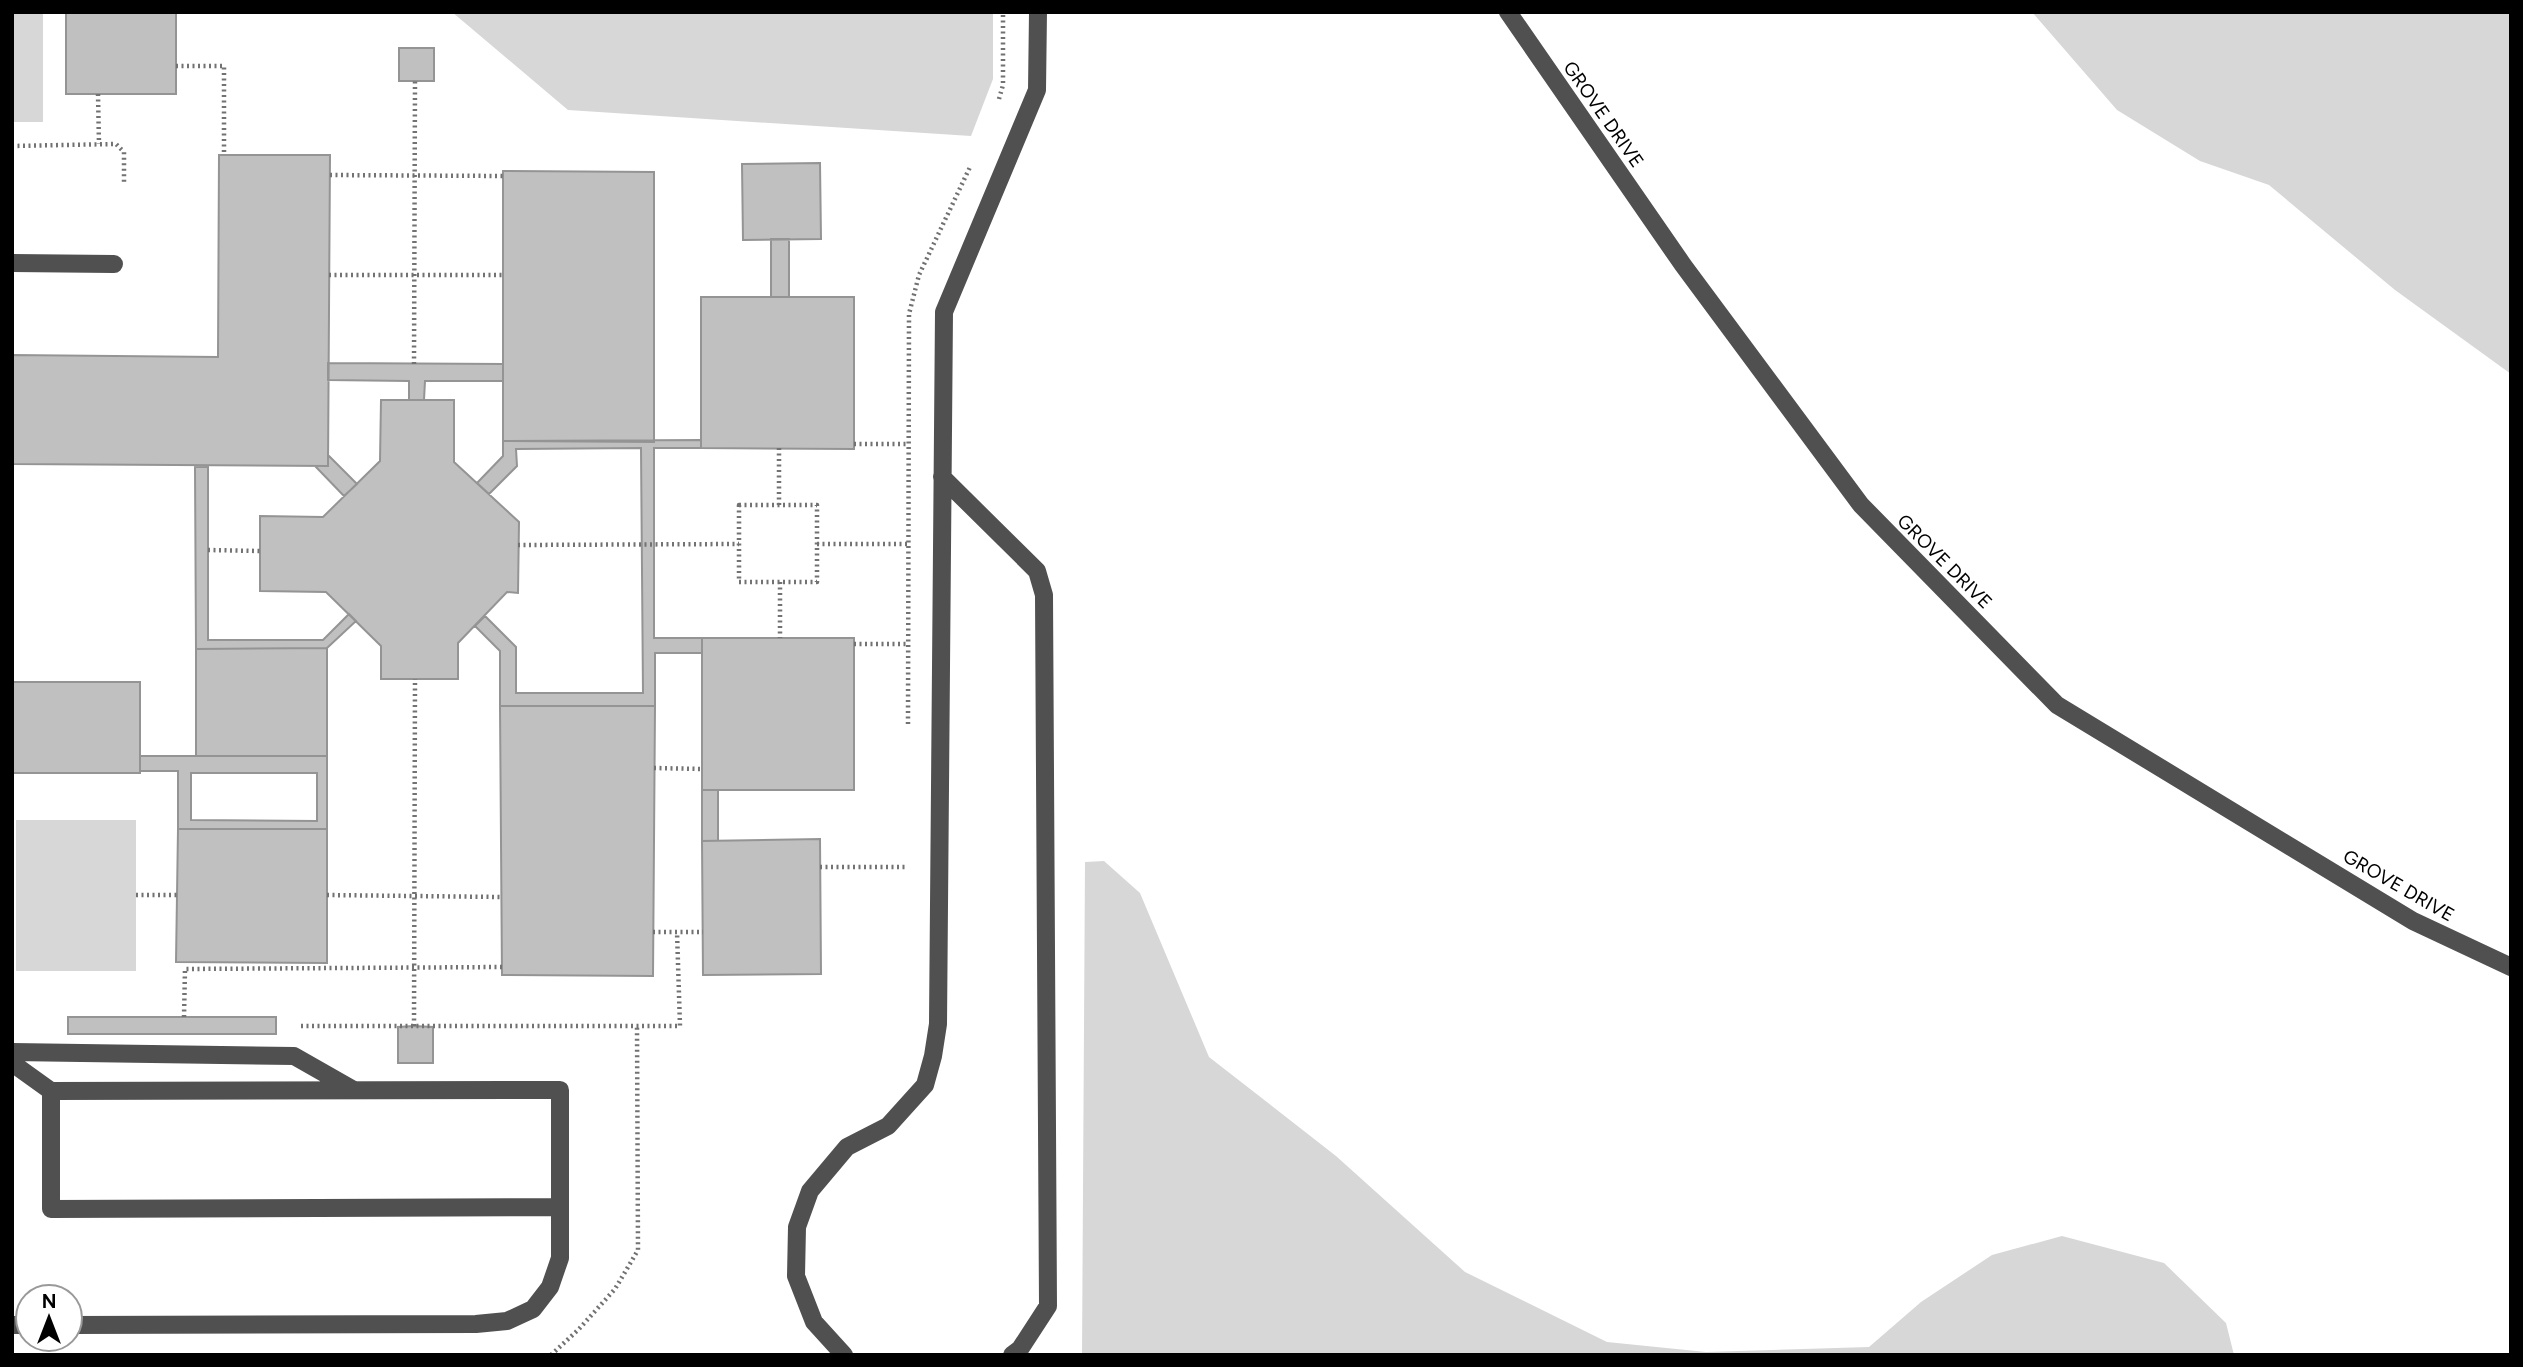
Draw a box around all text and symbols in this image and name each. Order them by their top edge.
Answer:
street label: GROVE DRIVE [1558,57,1649,172]
street label: GROVE DRIVE [1892,509,1997,614]
street label: GROVE DRIVE [2339,844,2458,927]
north arrow [14,1283,84,1353]
text: N [42,1290,56,1313]

